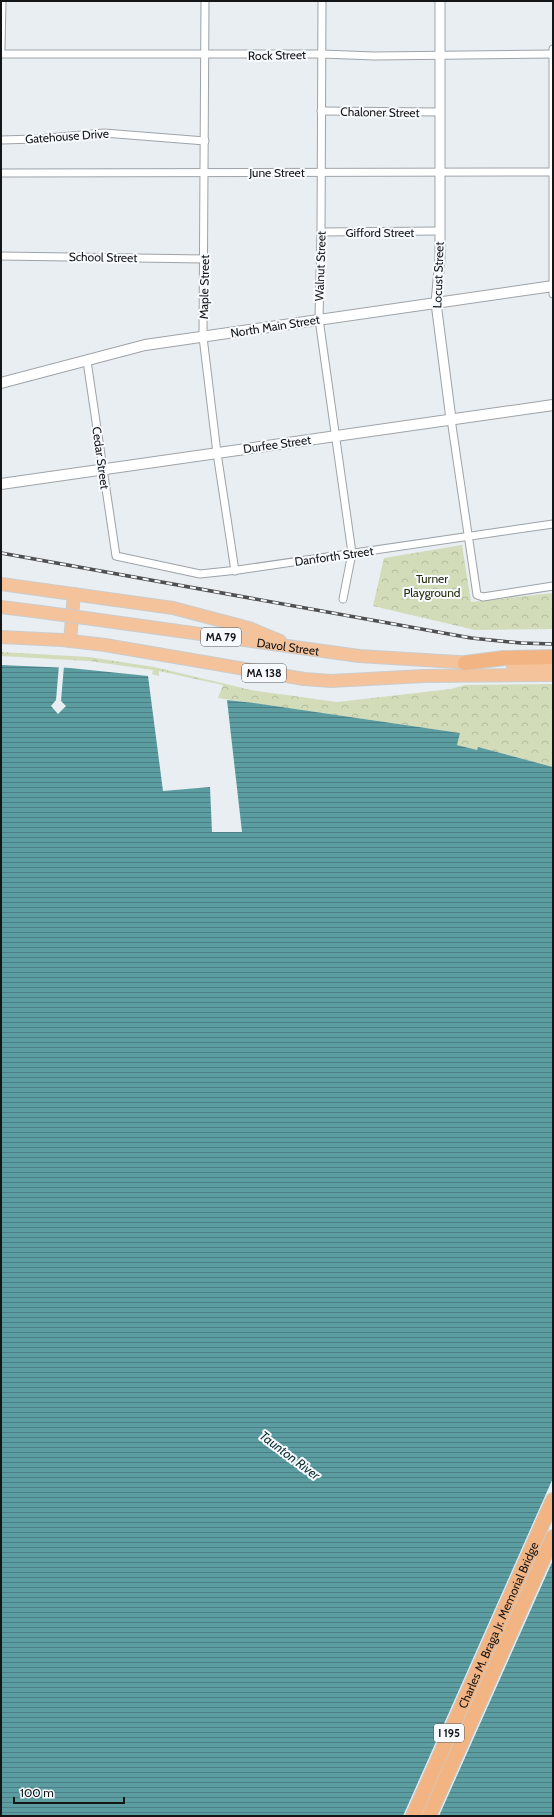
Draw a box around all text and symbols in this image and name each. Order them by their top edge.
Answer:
street label: Rock Street [248,47,306,63]
street label: Chaloner Street [340,104,420,120]
street label: Gatehouse Drive [25,126,109,146]
street label: June Street [248,165,305,180]
street label: Gifford Street [346,225,414,240]
street label: Walnut Street [311,231,329,301]
street label: Locust Street [429,241,447,309]
street label: School Street [69,249,137,265]
street label: Maple Street [196,255,212,319]
street label: North Main Street [229,312,321,340]
street label: Cedar Street [89,426,113,490]
street label: Durfee Street [242,432,312,456]
street label: Danforth Street [294,543,374,569]
park label: Turner Playground [403,571,461,600]
road number: MA 79 [201,628,241,646]
street label: Davol Street [256,634,320,658]
road number: MA 138 [242,664,286,682]
water label: Taunton River [257,1427,324,1483]
street label: Charles M. Braga Jr. Memorial Bridge [454,1539,541,1710]
road number: I 195 [434,1724,464,1742]
scale bar [14,1779,124,1805]
text: 100 m [20,1785,54,1800]

